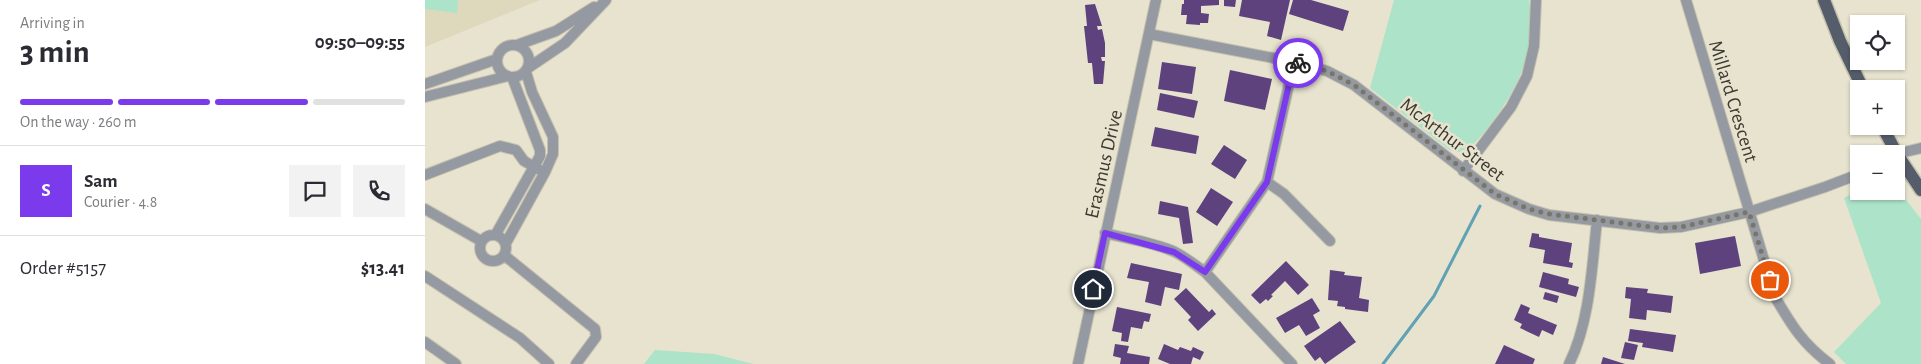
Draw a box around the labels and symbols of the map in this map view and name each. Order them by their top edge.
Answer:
courier [1273,38,1323,88]
street label: Millard Crescent [1705,38,1761,165]
street label: McArthur Street [1397,94,1509,186]
street label: Erasmus Drive [1082,108,1126,220]
pin [1749,259,1791,301]
pin [1072,268,1114,310]

